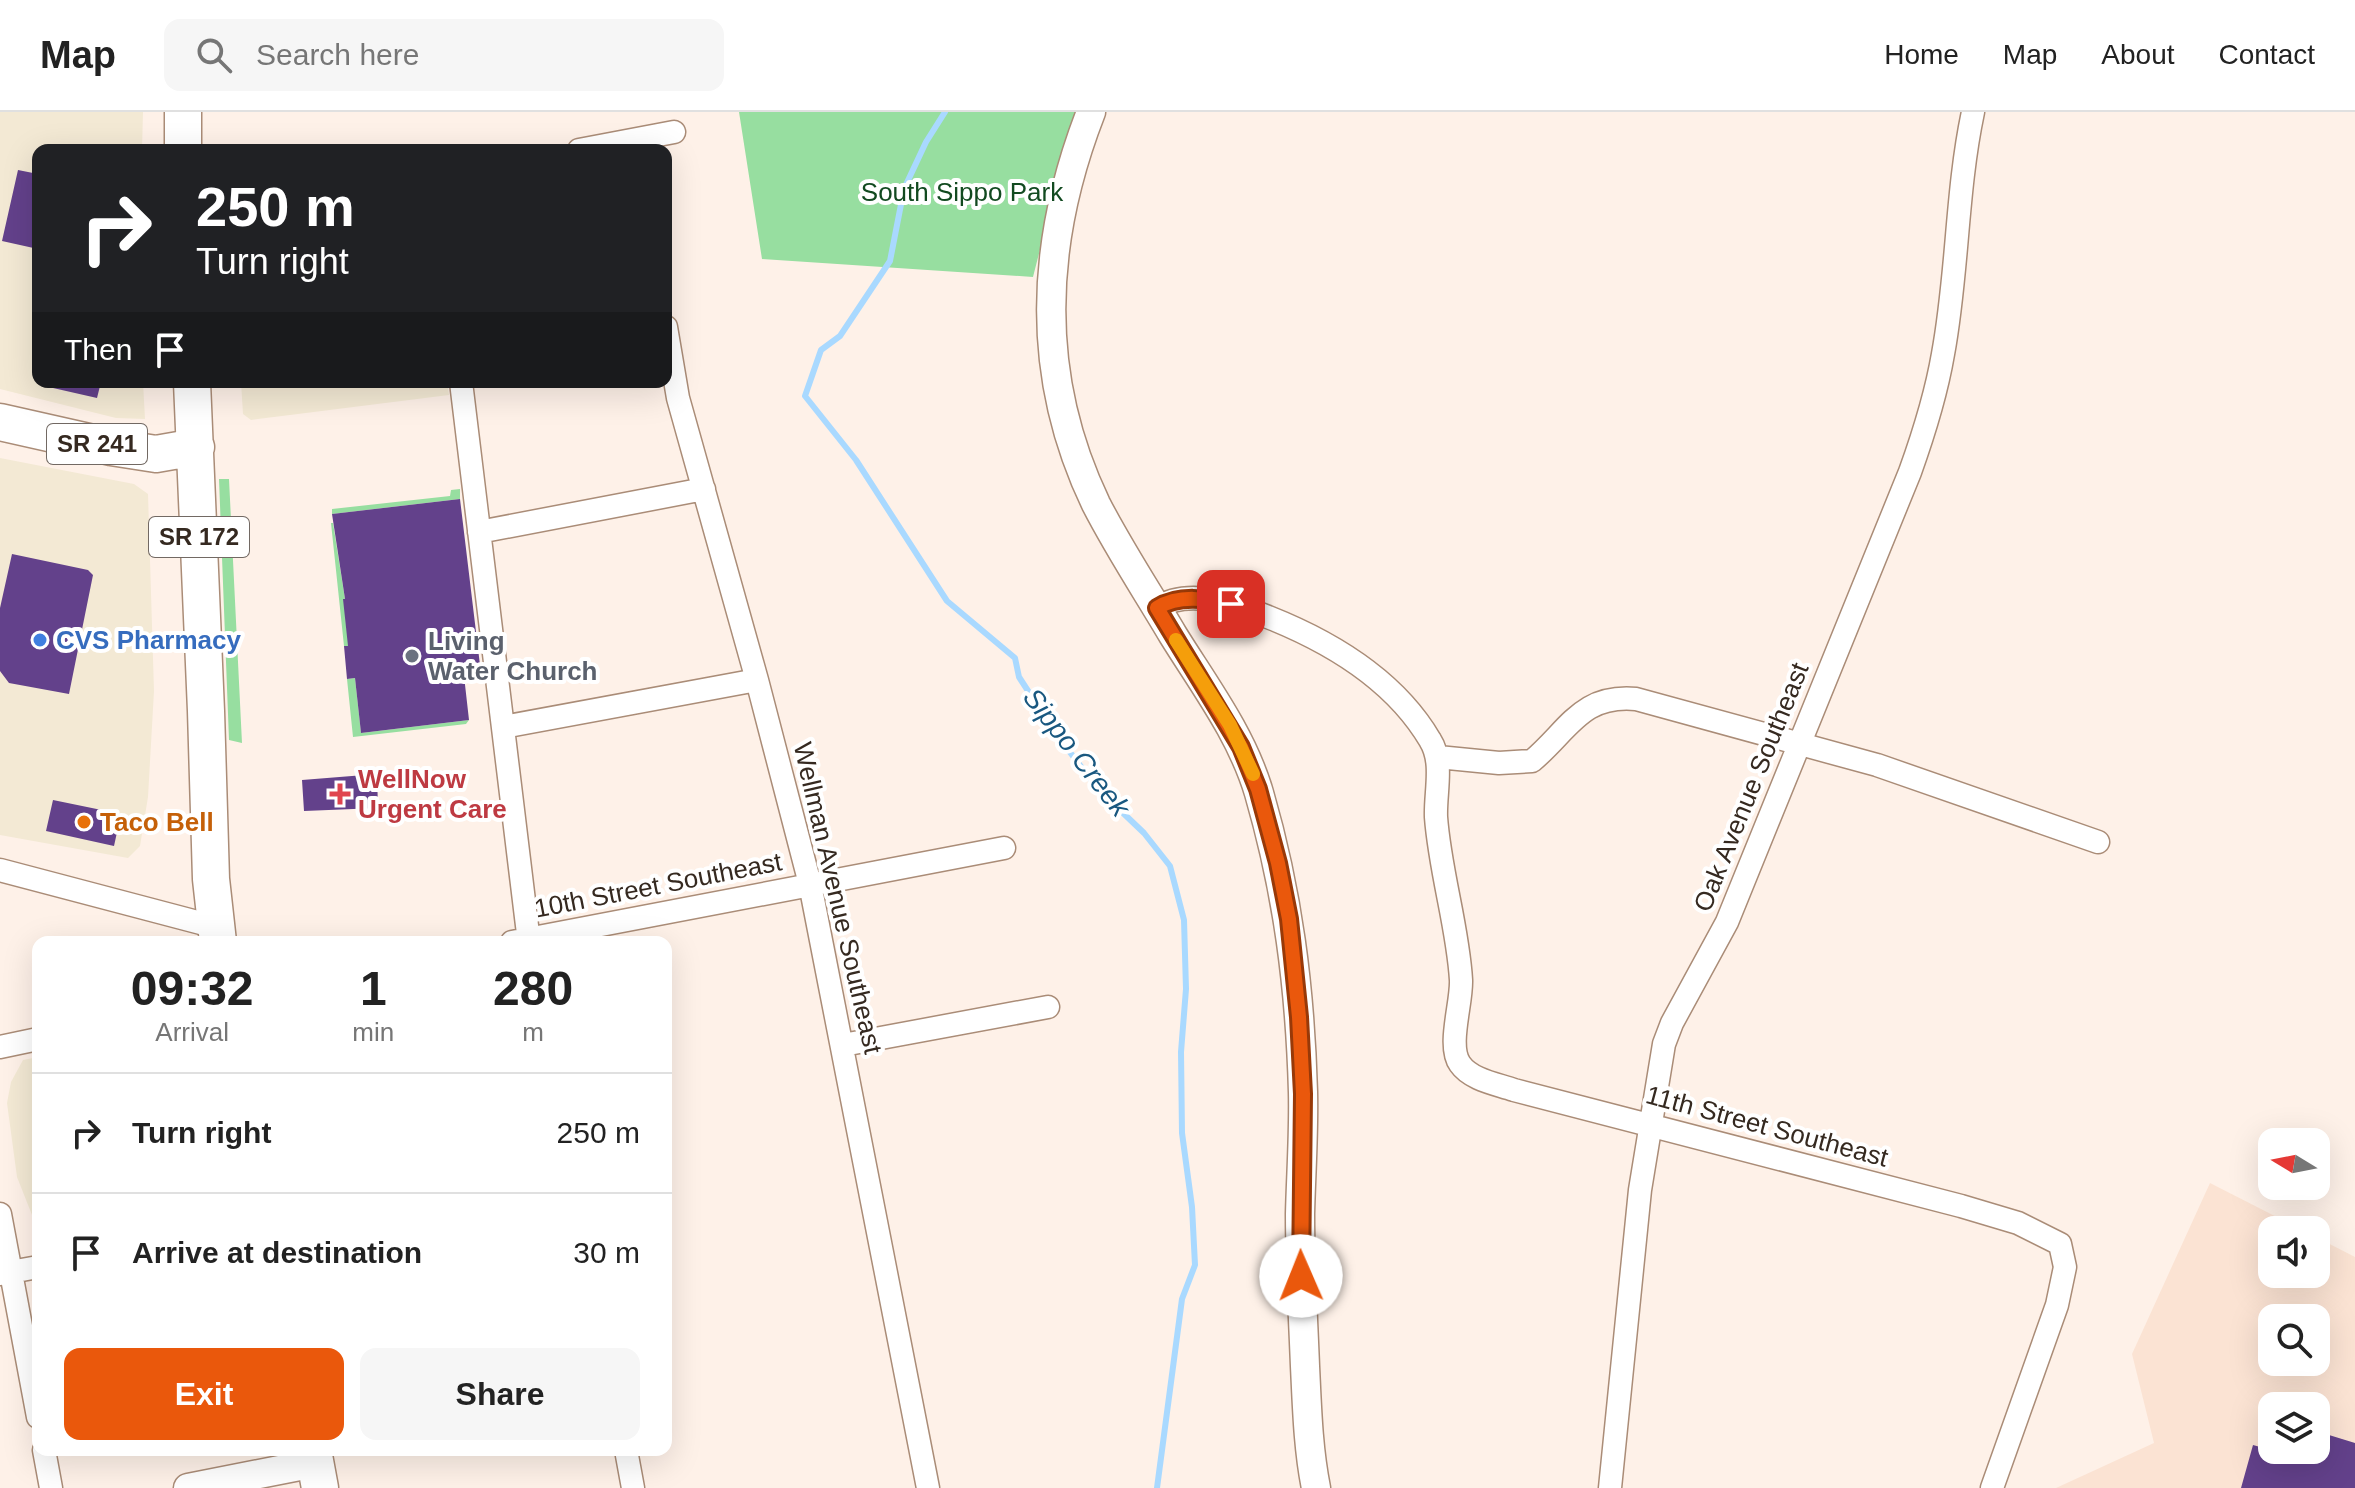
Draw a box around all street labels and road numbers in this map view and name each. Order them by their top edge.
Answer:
road number: SR 241 [47,424,147,464]
road number: SR 172 [149,517,249,557]
street label: Oak Avenue Southeast [1687,658,1815,916]
street label: Wellman Avenue Southeast [788,739,889,1057]
street label: 10th Street Southeast [532,846,785,924]
street label: 11th Street Southeast [1643,1079,1892,1173]

